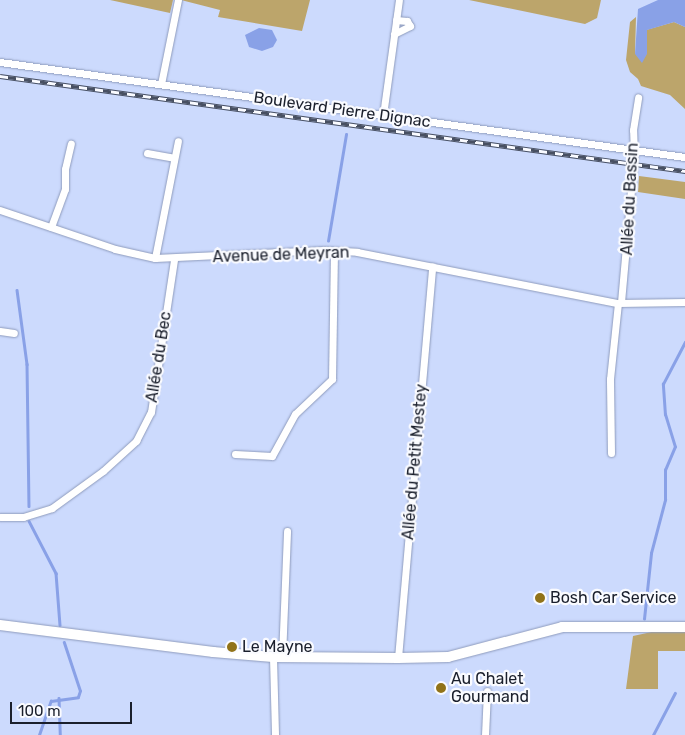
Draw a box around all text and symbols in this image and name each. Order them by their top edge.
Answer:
street label: Boulevard Pierre Dignac [252,88,432,132]
street label: Allée du Bassin [617,142,643,256]
street label: Avenue de Meyran [212,243,350,267]
street label: Allée du Bec [142,310,176,404]
street label: Allée du Petit Mestey [399,383,431,541]
place label: Bosh Car Service [550,588,677,608]
marker: Bosh Car Service [534,592,546,604]
place label: Le Mayne [242,637,313,657]
marker: Le Mayne [226,641,238,653]
place label: Au Chalet Gourmand [451,669,529,707]
marker: Au Chalet Gourmand [435,682,447,694]
scale bar [12,692,135,724]
text: 100 m [18,702,60,720]

